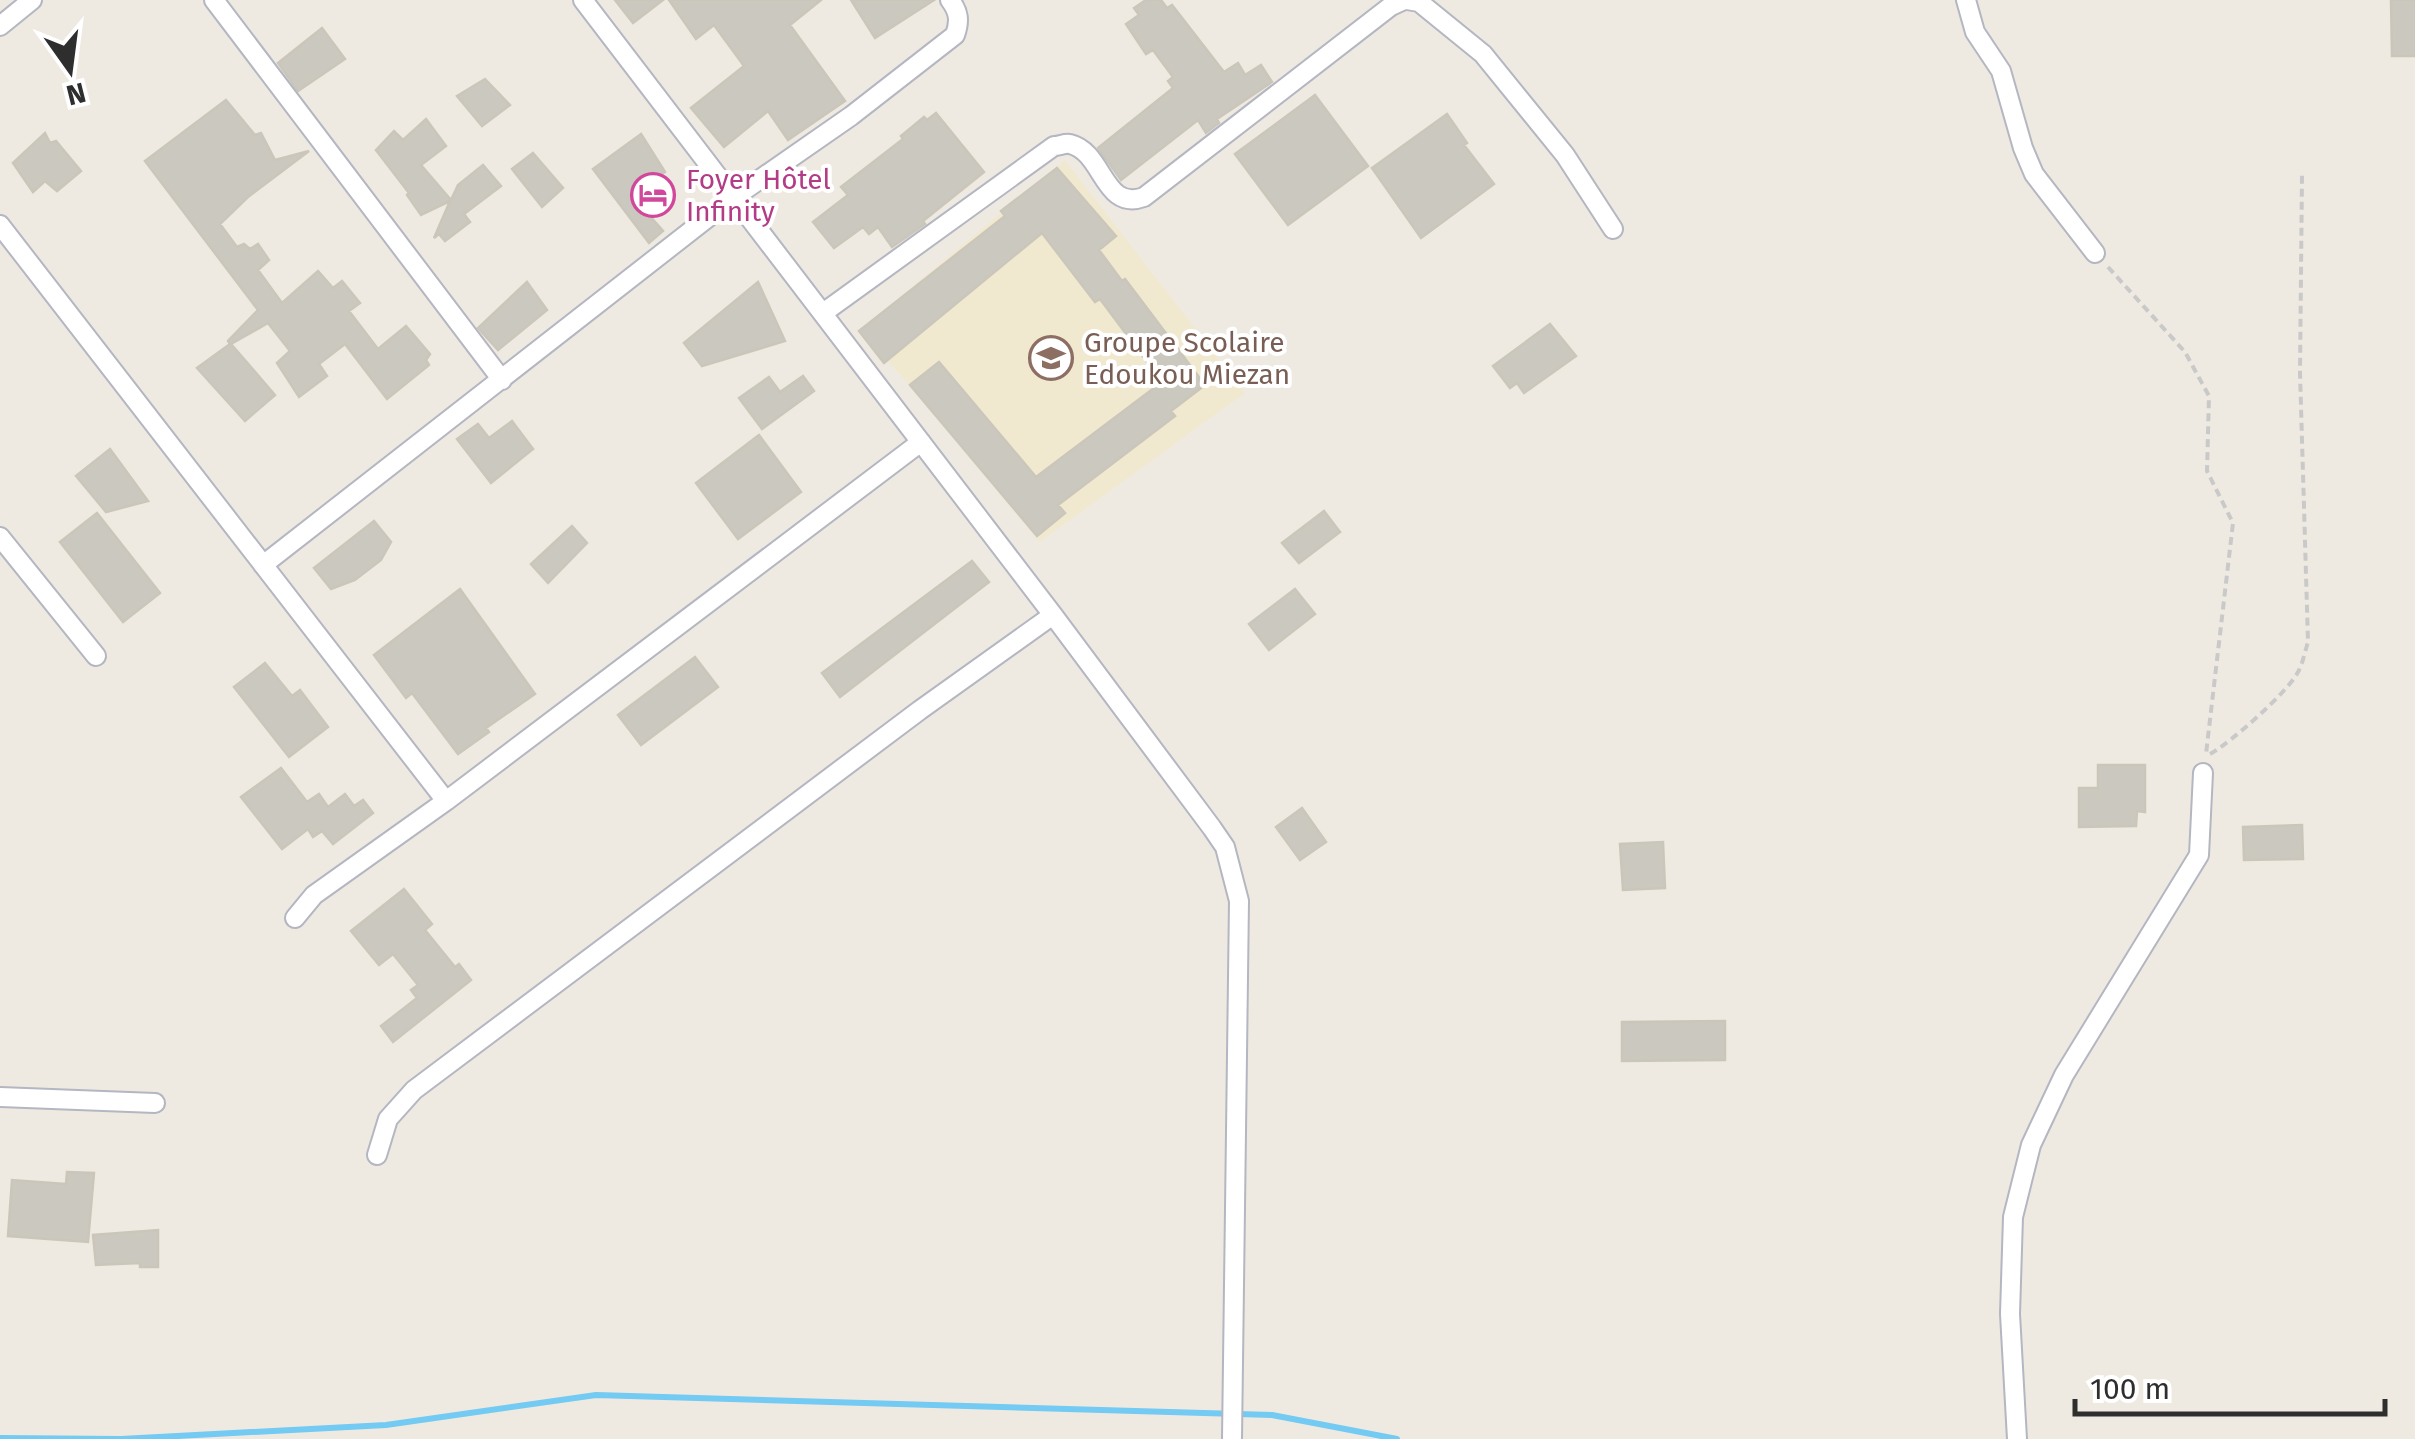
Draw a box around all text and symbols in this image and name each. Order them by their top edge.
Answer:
north arrow [20,20,120,120]
text: N [63,76,89,112]
place label: Foyer Hôtel Infinity [686,163,831,228]
hotel icon: Foyer Hôtel Infinity [630,172,676,218]
place label: Groupe Scolaire Edoukou Miezan [1084,326,1290,391]
school or university icon: Groupe Scolaire Edoukou Miezan [1028,335,1074,381]
scale bar [2075,1354,2385,1416]
text: 100 m [2090,1371,2170,1407]

